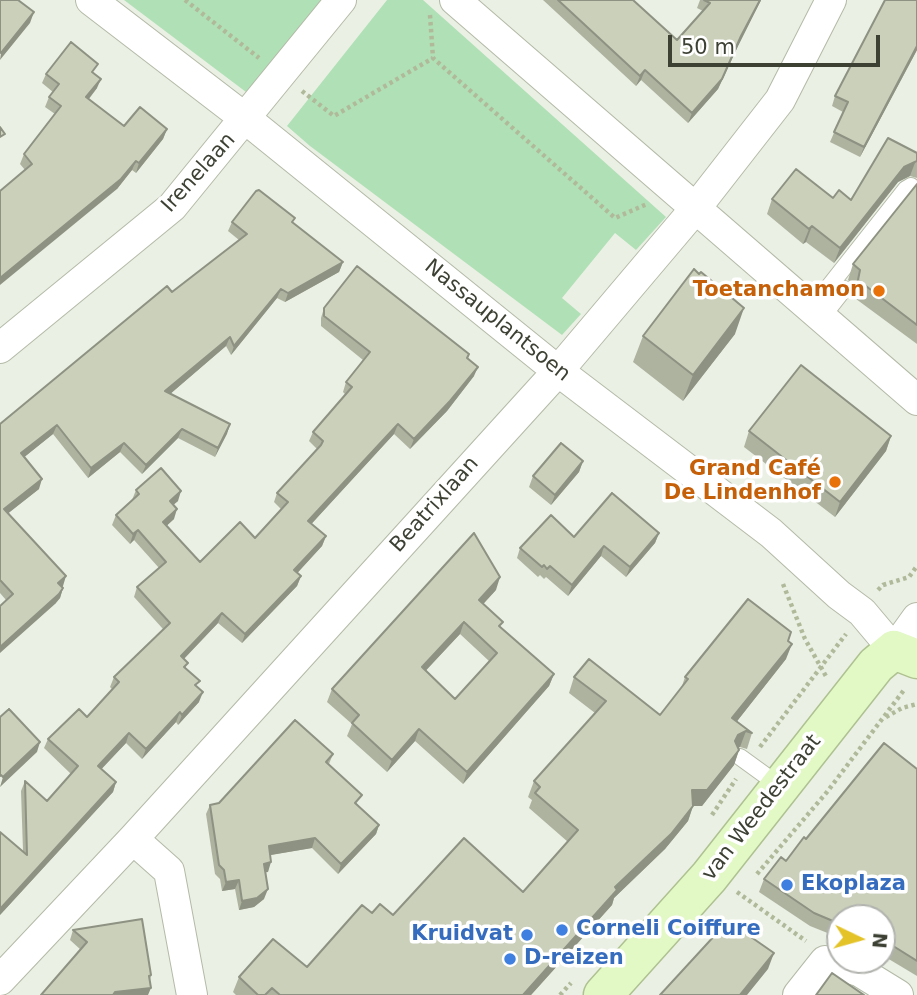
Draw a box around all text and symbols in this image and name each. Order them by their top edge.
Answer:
scale bar [672,21,884,65]
text: 50 m [681,35,735,59]
street label: Irenelaan [157,128,241,218]
street label: Nassauplantsoen [419,254,575,388]
place label: Toetanchamon [693,278,865,304]
marker: Toetanchamon [871,283,887,299]
street label: Beatrixlaan [385,452,485,558]
place label: Grand Café De Lindenhof [664,457,821,507]
marker: Grand Café De Lindenhof [827,474,843,490]
street label: van Weedestraat [697,730,827,886]
place label: Ekoplaza [801,872,906,898]
marker: Ekoplaza [779,877,795,893]
north arrow [826,904,896,974]
place label: Corneli Coiffure [576,917,761,943]
place label: Kruidvat [411,922,513,948]
marker: Corneli Coiffure [554,922,570,938]
marker: Kruidvat [519,927,535,943]
text: N [868,932,892,950]
place label: D-reizen [524,946,624,972]
marker: D-reizen [502,951,518,967]

